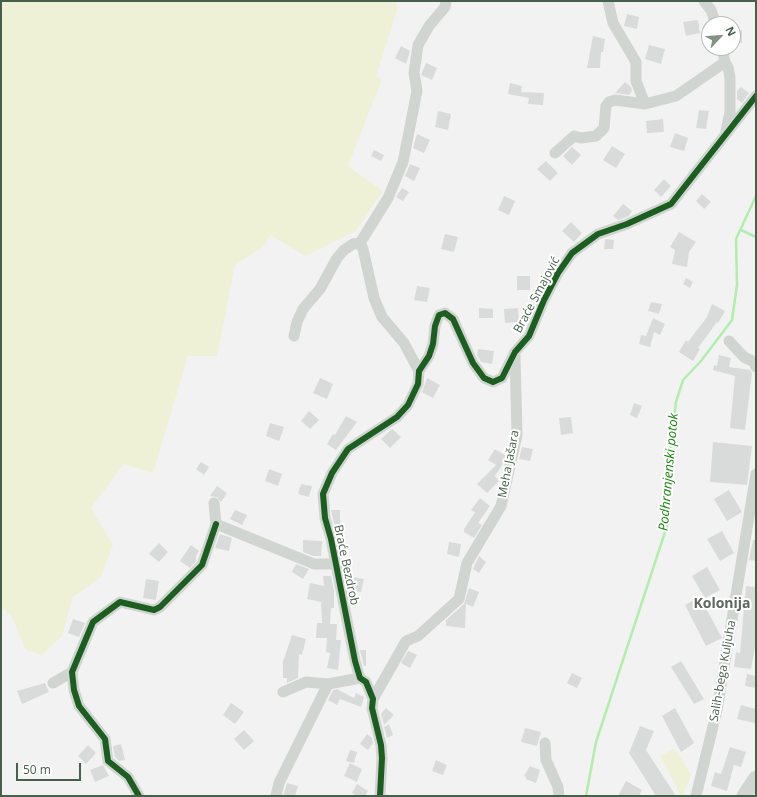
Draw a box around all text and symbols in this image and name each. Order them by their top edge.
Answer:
north arrow [701,16,741,56]
text: N [723,24,740,38]
street label: Braće Smajović [511,254,563,336]
water label: Podhranjenski potok [656,412,682,532]
street label: Meha Jašara [495,429,523,499]
street label: Braće Bezdrob [330,523,362,607]
district label: Kolonija [693,596,751,612]
street label: Salih-bega Kuljuha [707,619,739,723]
scale bar [18,755,83,781]
text: 50 m [23,761,51,778]

